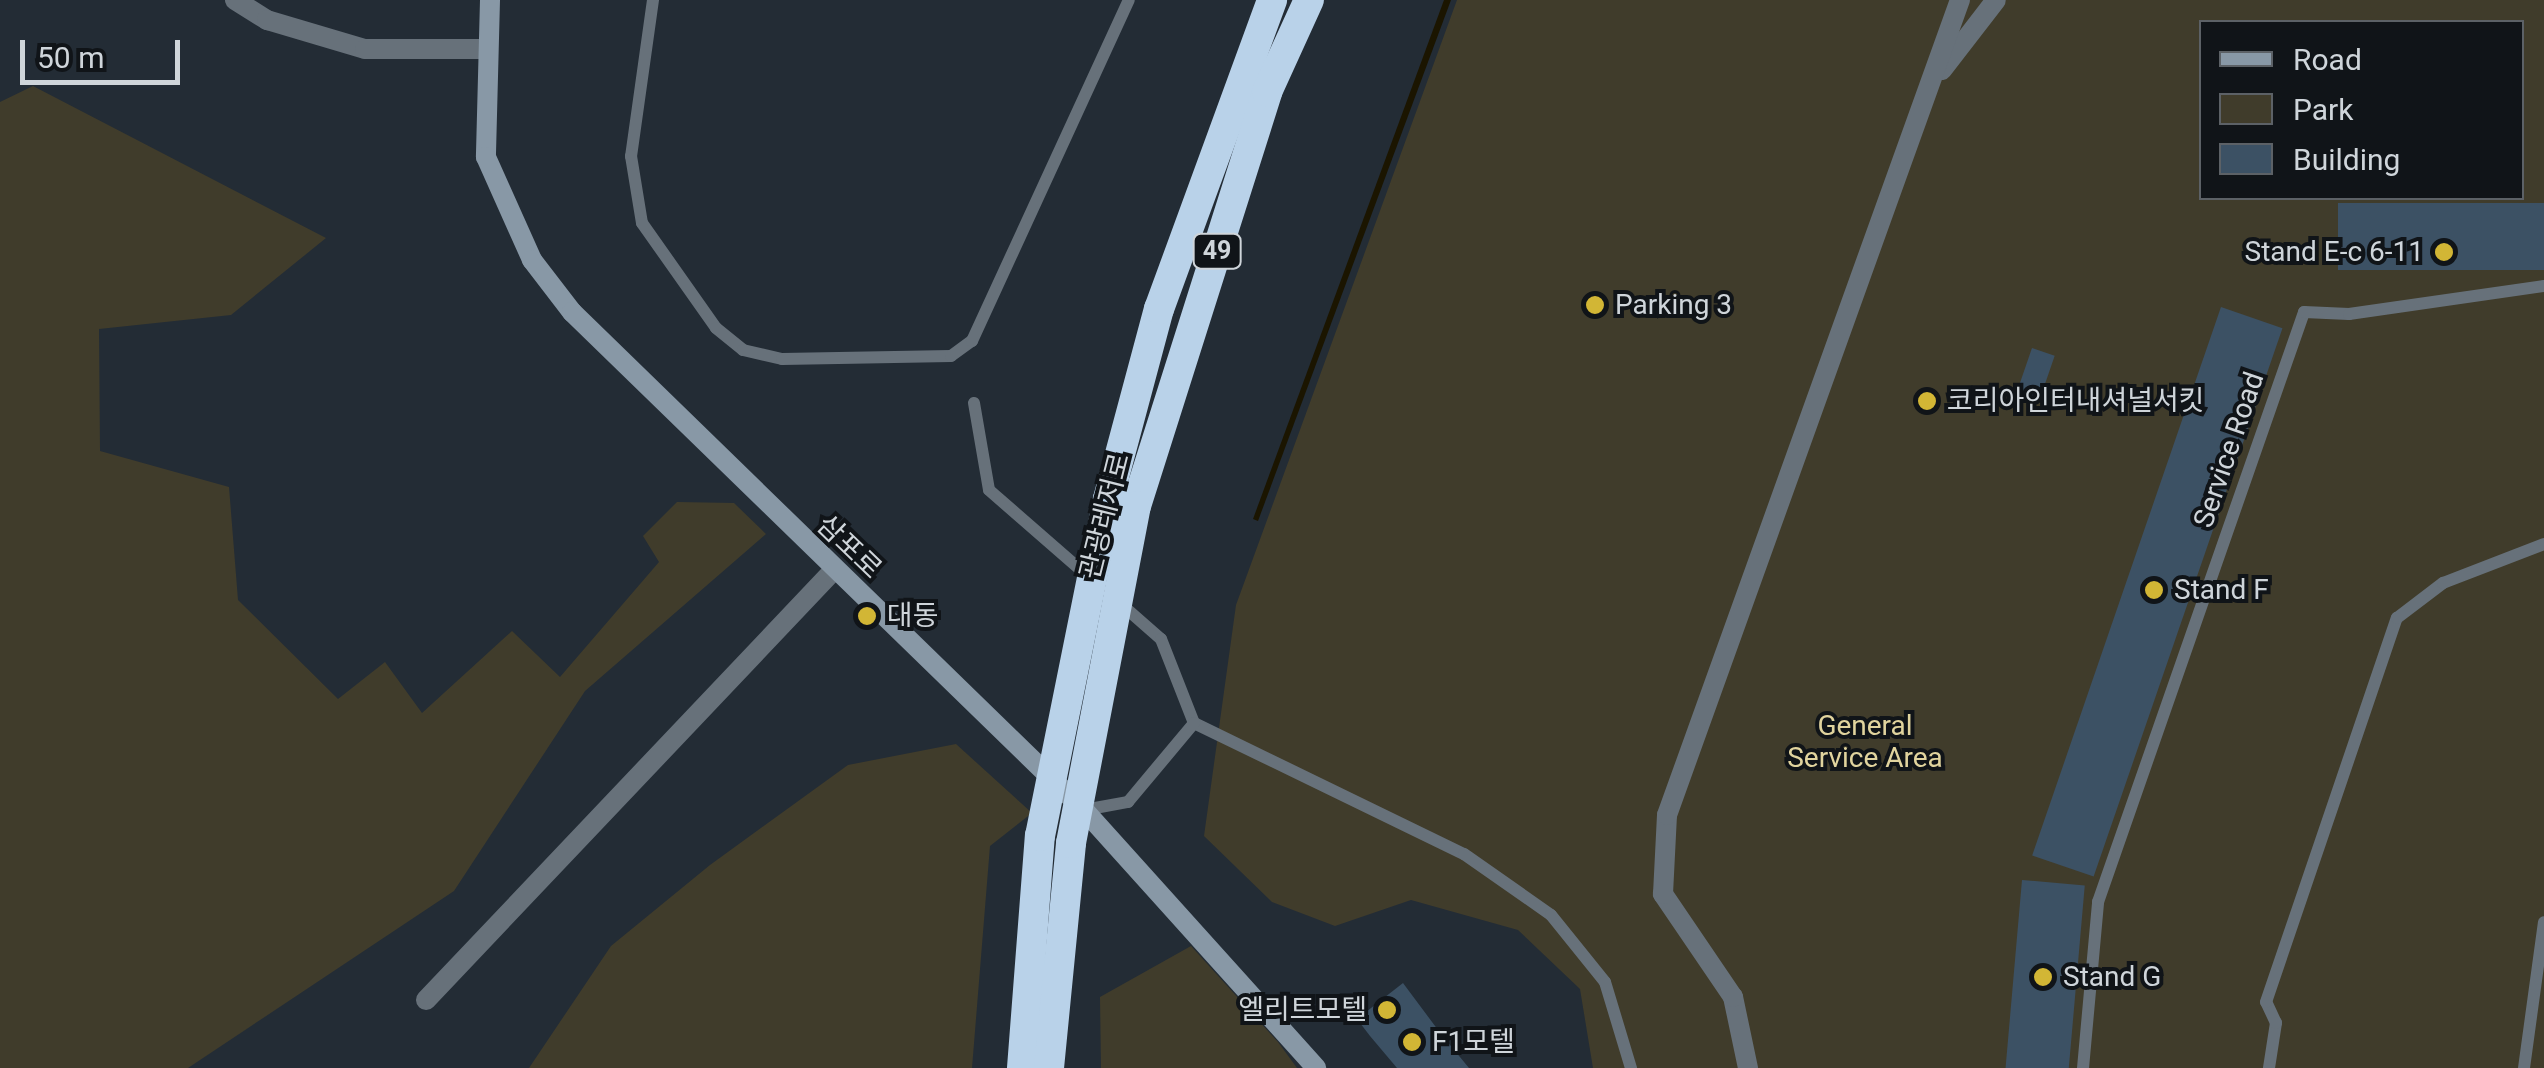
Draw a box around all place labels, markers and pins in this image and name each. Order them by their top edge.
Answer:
place label: Stand E-c 6-11 [2245,235,2424,269]
marker: Stand E-c 6-11 [2433,241,2455,263]
place label: Parking 3 [1615,288,1732,322]
marker: Parking 3 [1584,294,1606,316]
place label: 코리아인터내셔널서킷 [1947,384,2205,418]
marker: 코리아인터내셔널서킷 [1916,390,1938,412]
place label: Stand F [2174,573,2269,607]
marker: Stand F [2143,579,2165,601]
place label: 대동 [887,599,939,633]
marker: 대동 [856,605,878,627]
place label: Stand G [2063,960,2161,994]
marker: Stand G [2032,966,2054,988]
place label: 엘리트모텔 [1238,993,1367,1027]
marker: 엘리트모텔 [1376,999,1398,1021]
place label: F1모텔 [1432,1025,1515,1059]
marker: F1모텔 [1401,1031,1423,1053]

